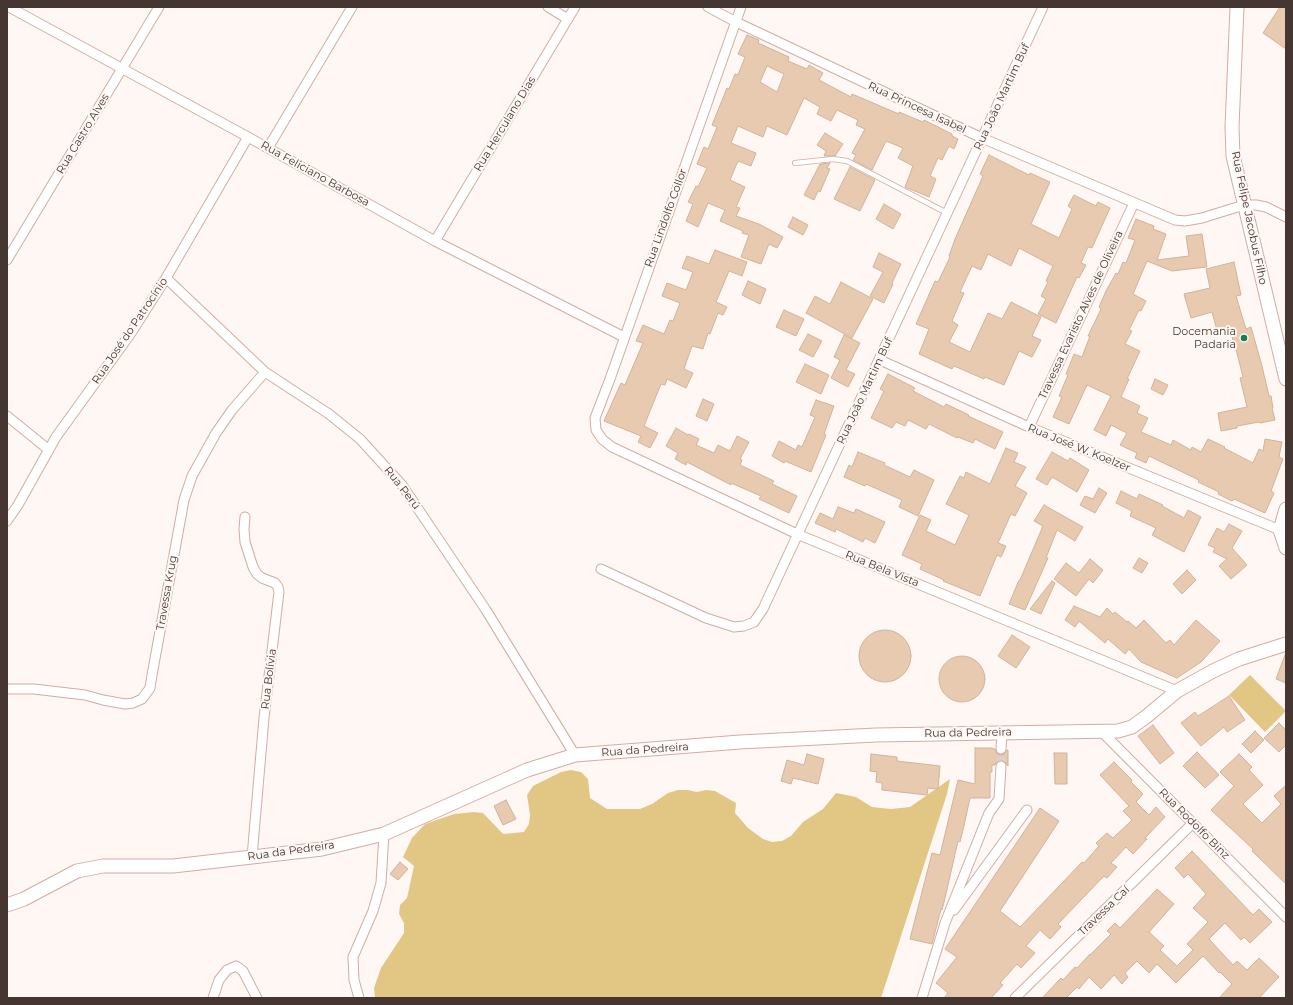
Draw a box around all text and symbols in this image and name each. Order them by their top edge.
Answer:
street label: Rua João Martim Buf [971,41,1033,153]
street label: Rua Herculano Dias [471,74,539,174]
street label: Rua Princesa Isabel [866,79,968,137]
street label: Rua Castro Alves [54,91,112,177]
street label: Rua Feliciano Barbosa [258,139,372,209]
street label: Rua Felipe Jacobus Filho [1228,150,1270,286]
street label: Rua Lindolfo Collor [642,167,690,269]
street label: Travessa Evaristo Alves de Oliveira [1036,228,1126,402]
street label: Rua José do Patrocínio [89,275,171,387]
place label: Docemania Padaria [1172,325,1236,351]
marker: Docemania Padaria [1239,333,1249,343]
street label: Rua João Martim Buf [834,335,896,447]
street label: Rua José W. Koelzer [1026,421,1132,475]
street label: Rua Perú [381,464,423,512]
street label: Rua Bela Vista [843,548,921,590]
street label: Travessa Krug [154,554,180,632]
street label: Rua Bolívia [259,648,279,710]
street label: Rua da Pedreira [924,726,1012,740]
street label: Rua da Pedreira [601,740,689,760]
street label: Rua Rodolfo Binz [1156,786,1232,862]
street label: Rua da Pedreira [247,838,335,864]
street label: Travessa Caí [1076,883,1132,939]

